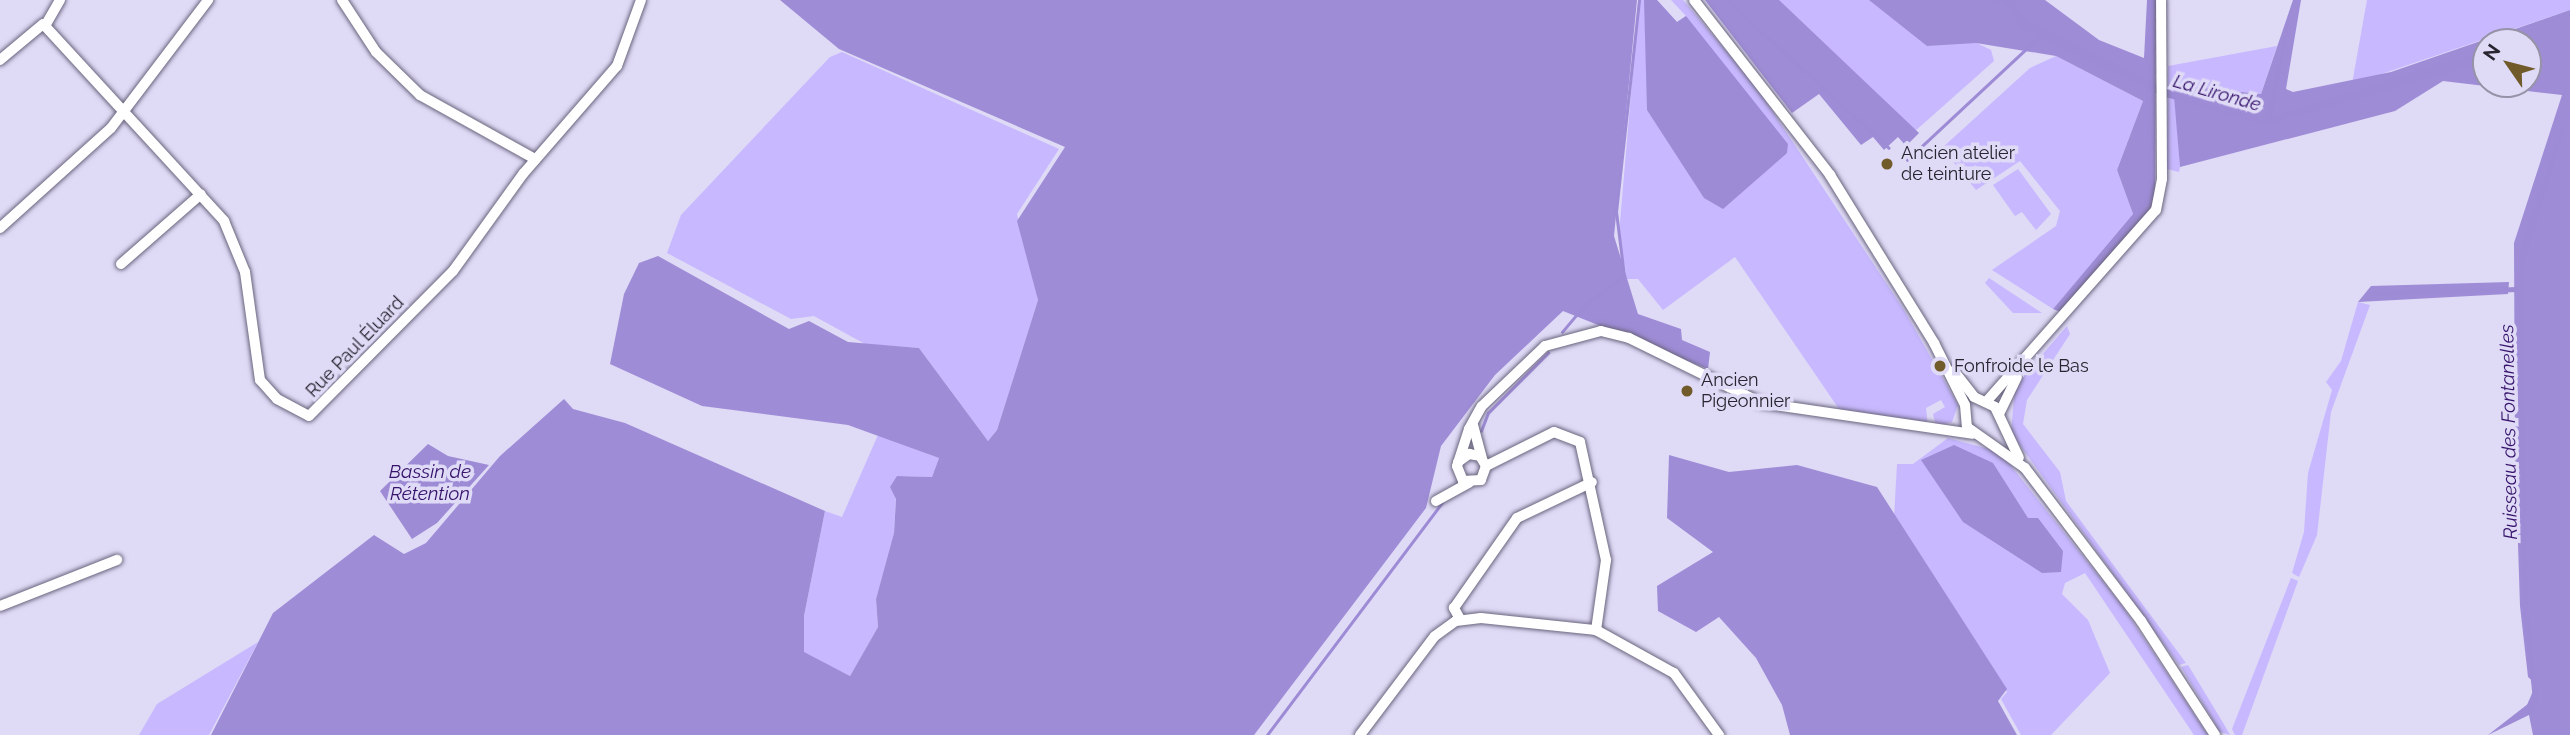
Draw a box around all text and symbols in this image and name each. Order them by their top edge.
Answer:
north arrow [2472,28,2542,98]
text: N [2478,40,2505,64]
water label: La Lironde [2171,70,2263,116]
place label: Ancien atelier de teinture [1901,143,2015,186]
marker: Ancien atelier de teinture [1879,156,1895,172]
street label: Rue Paul Éluard [301,292,409,402]
water label: Ruisseau des Fontanelles [2496,324,2522,540]
place label: Fonfroide le Bas [1954,355,2089,377]
marker: Fonfroide le Bas [1932,358,1948,374]
place label: Ancien Pigeonnier [1701,370,1790,412]
marker: Ancien Pigeonnier [1679,383,1695,399]
water label: Bassin de Rétention [389,461,471,505]

